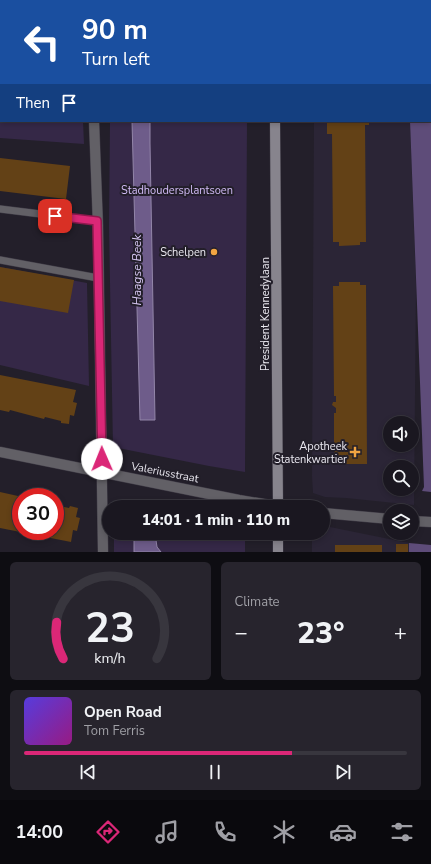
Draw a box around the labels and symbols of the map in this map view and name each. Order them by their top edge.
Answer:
park label: Stadhoudersplantsoen [121,183,233,198]
pin [38,199,72,233]
water label: Haagse Beek [129,234,145,306]
place label: Schelpen [160,245,206,260]
marker: Schelpen [209,247,219,257]
street label: President Kennedylaan [258,257,273,371]
position arrow [81,438,123,480]
place label: Apotheek Statenkwartier [274,439,347,467]
marker: Apotheek Statenkwartier [350,447,360,457]
street label: Valeriusstraat [129,458,200,486]
speed limit sign: 30 [12,488,64,540]

